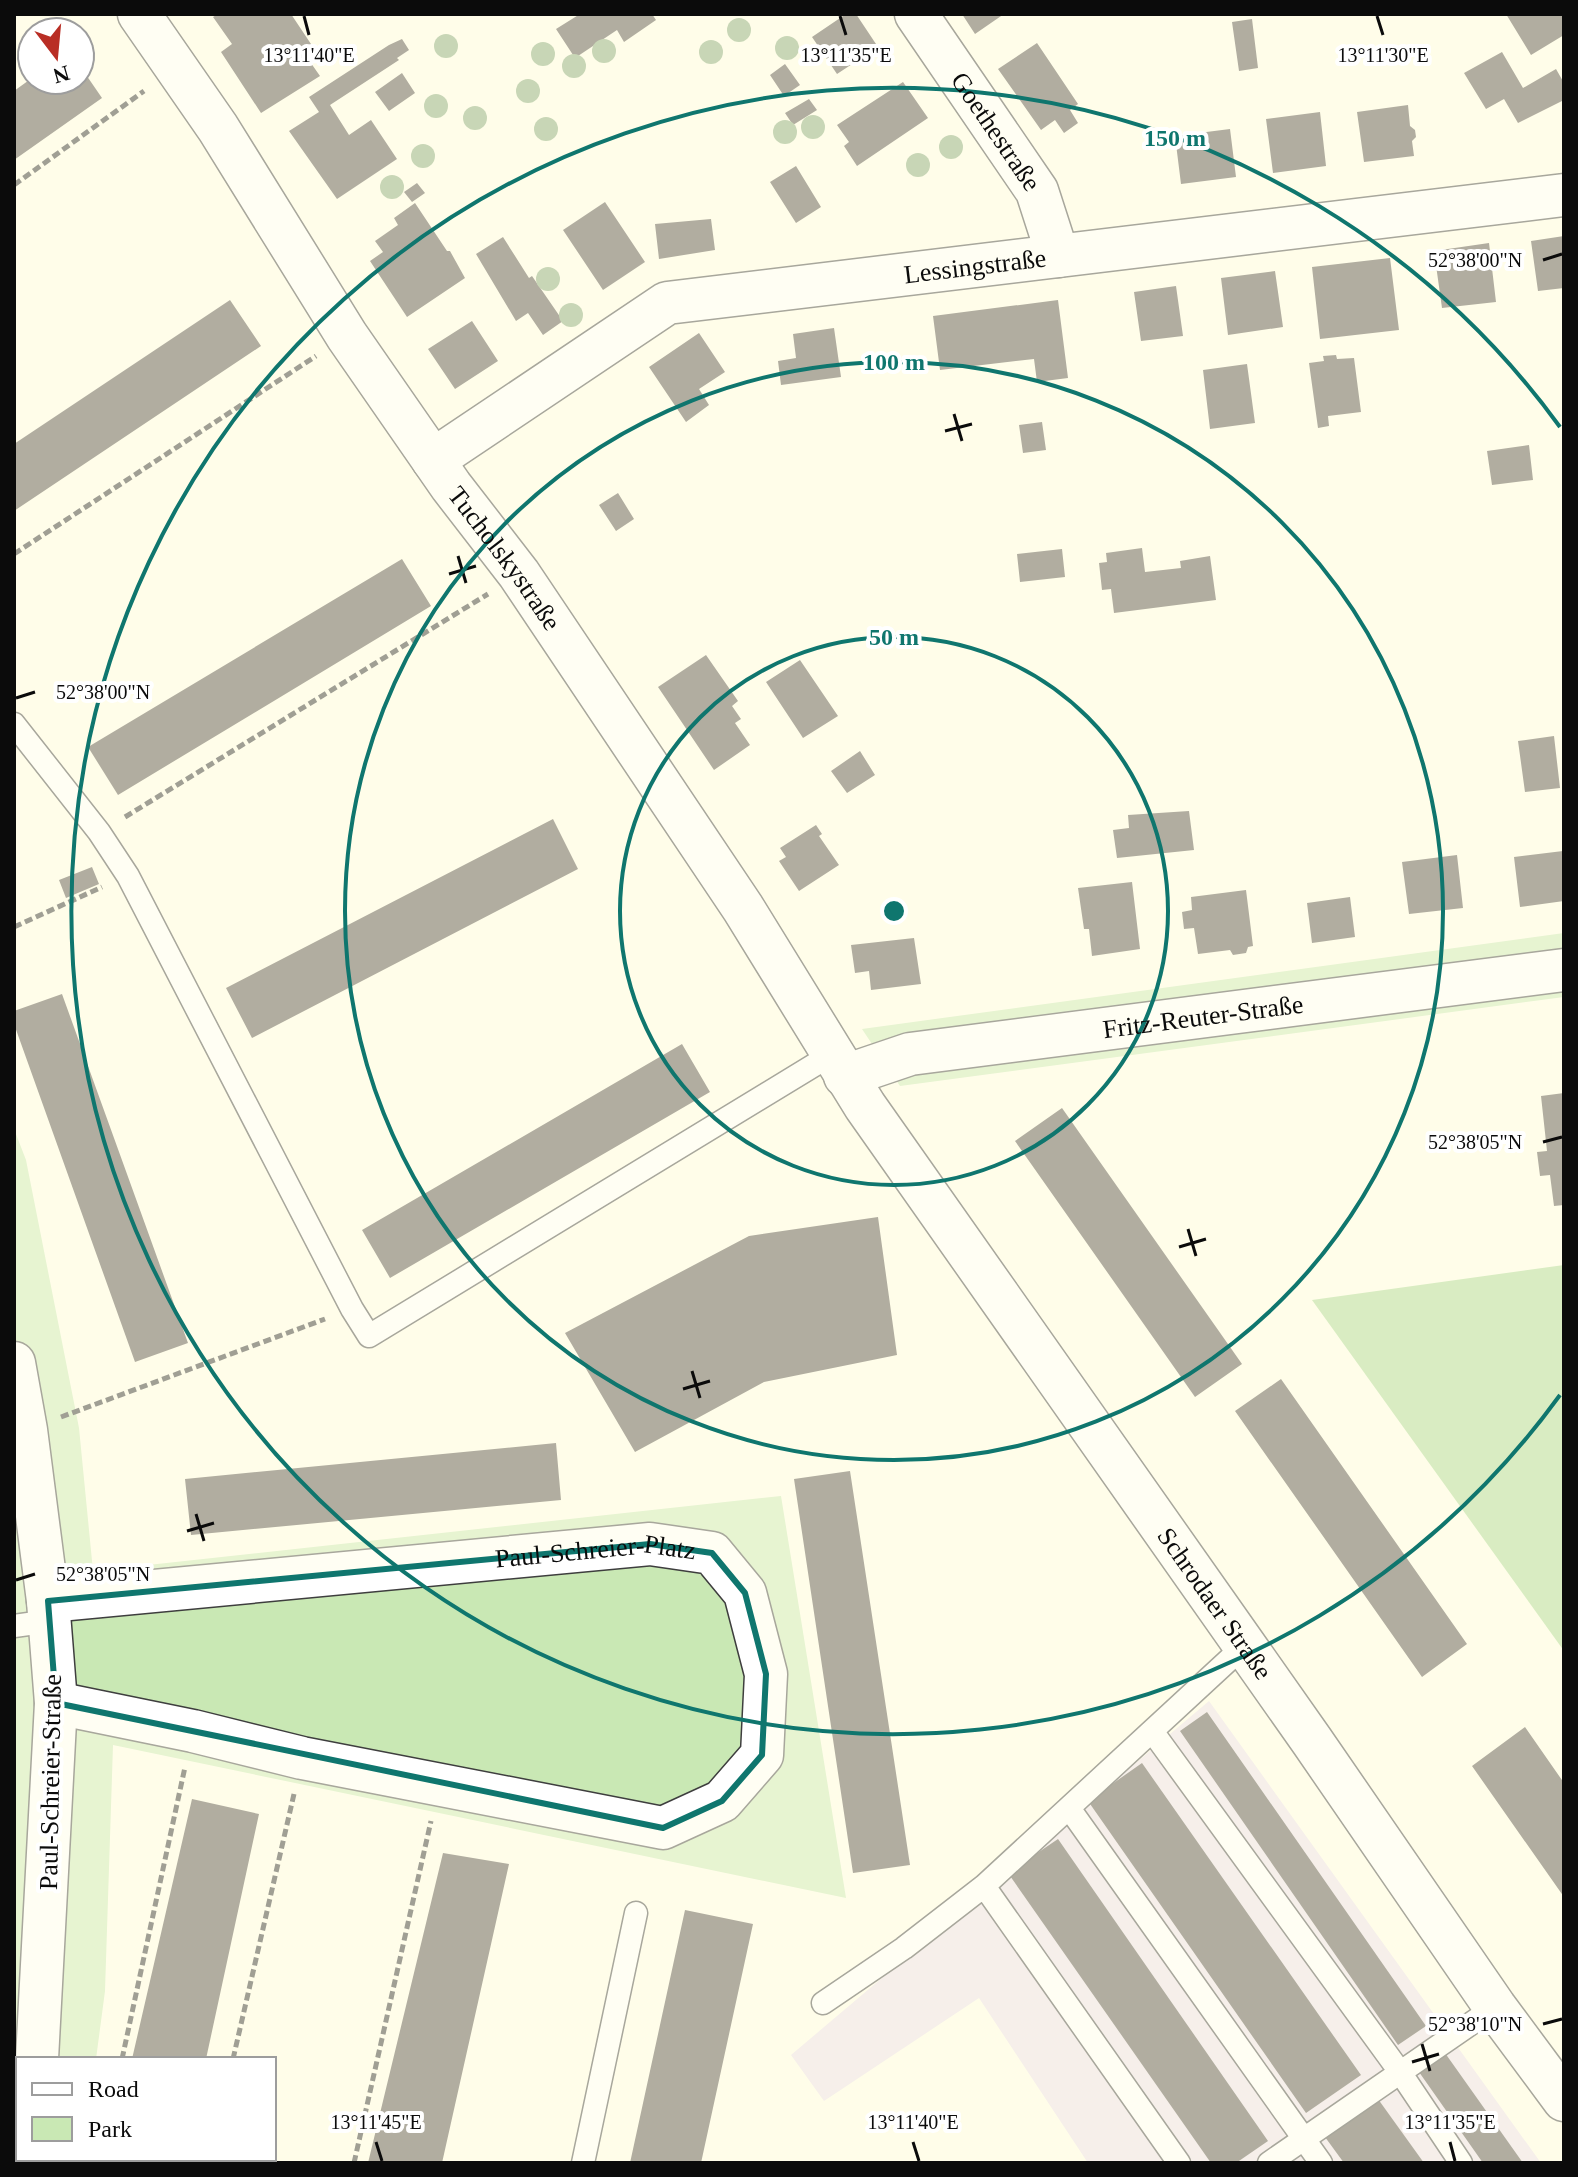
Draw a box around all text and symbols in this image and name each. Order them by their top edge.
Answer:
north arrow [16,16,96,96]
text: 13°11'40"E [263,44,355,66]
text: 13°11'35"E [800,44,892,66]
text: 13°11'30"E [1337,44,1429,66]
text: N [50,61,72,89]
street label: Goethestraße [945,67,1046,196]
text: 150 m [1144,125,1206,151]
street label: Lessingstraße [902,243,1048,289]
text: 52°38'00"N [1428,249,1522,271]
text: 100 m [863,349,925,375]
street label: Tucholskystraße [442,481,566,636]
text: 50 m [869,624,919,650]
text: 52°38'00"N [56,681,150,703]
centre of rings [880,897,908,925]
street label: Fritz-Reuter-Straße [1101,990,1305,1044]
text: 52°38'05"N [1428,1131,1522,1153]
street label: Schrodaer Straße [1151,1522,1278,1685]
street label: Paul-Schreier-Platz [494,1529,698,1574]
text: 52°38'05"N [56,1563,150,1585]
street label: Paul-Schreier-Straße [34,1674,67,1890]
text: 52°38'10"N [1428,2013,1522,2035]
legend [16,2057,276,2161]
text: Road [88,2076,139,2102]
text: 13°11'45"E [330,2111,422,2133]
text: 13°11'40"E [867,2111,959,2133]
text: 13°11'35"E [1404,2111,1496,2133]
text: Park [88,2116,132,2142]

